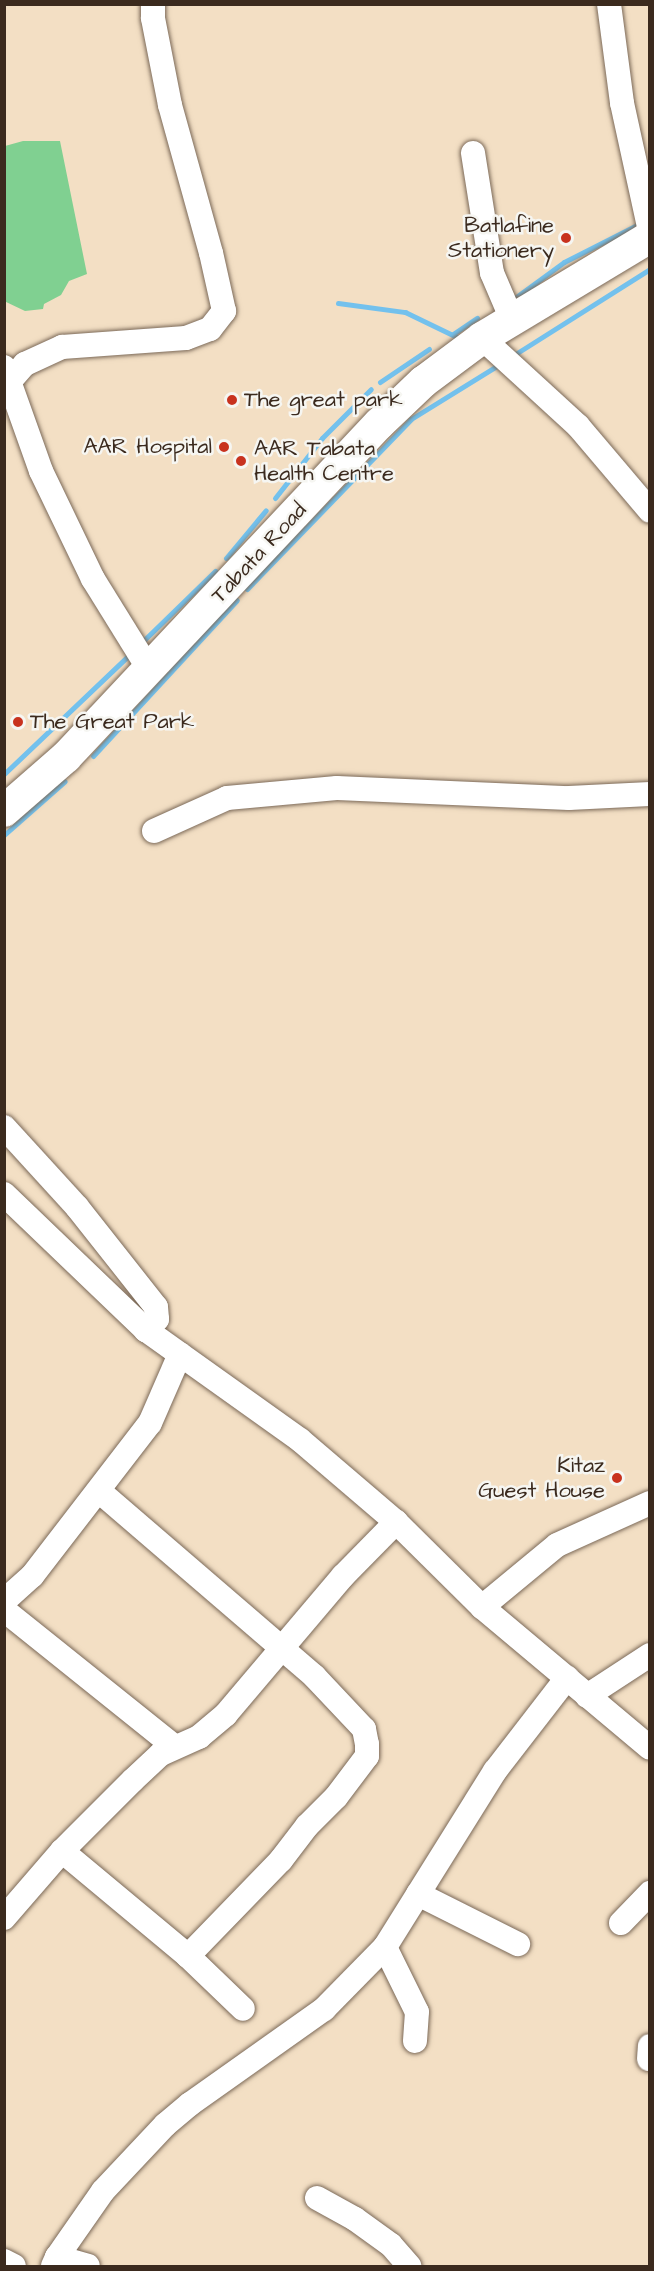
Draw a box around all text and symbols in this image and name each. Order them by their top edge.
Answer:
place label: Batlafine Stationery [448,212,554,264]
marker: Batlafine Stationery [559,231,573,245]
place label: The great park [244,387,403,413]
marker: The great park [225,393,239,407]
place label: AAR Hospital [83,434,212,460]
place label: AAR Tabata Health Centre [254,435,394,487]
marker: AAR Hospital [217,440,231,454]
marker: AAR Tabata Health Centre [232,452,250,470]
street label: Tabata Road [206,497,312,609]
place label: The Great Park [30,709,194,735]
marker: The Great Park [11,715,25,729]
place label: Kitaz Guest House [478,1452,605,1504]
marker: Kitaz Guest House [610,1471,624,1485]

